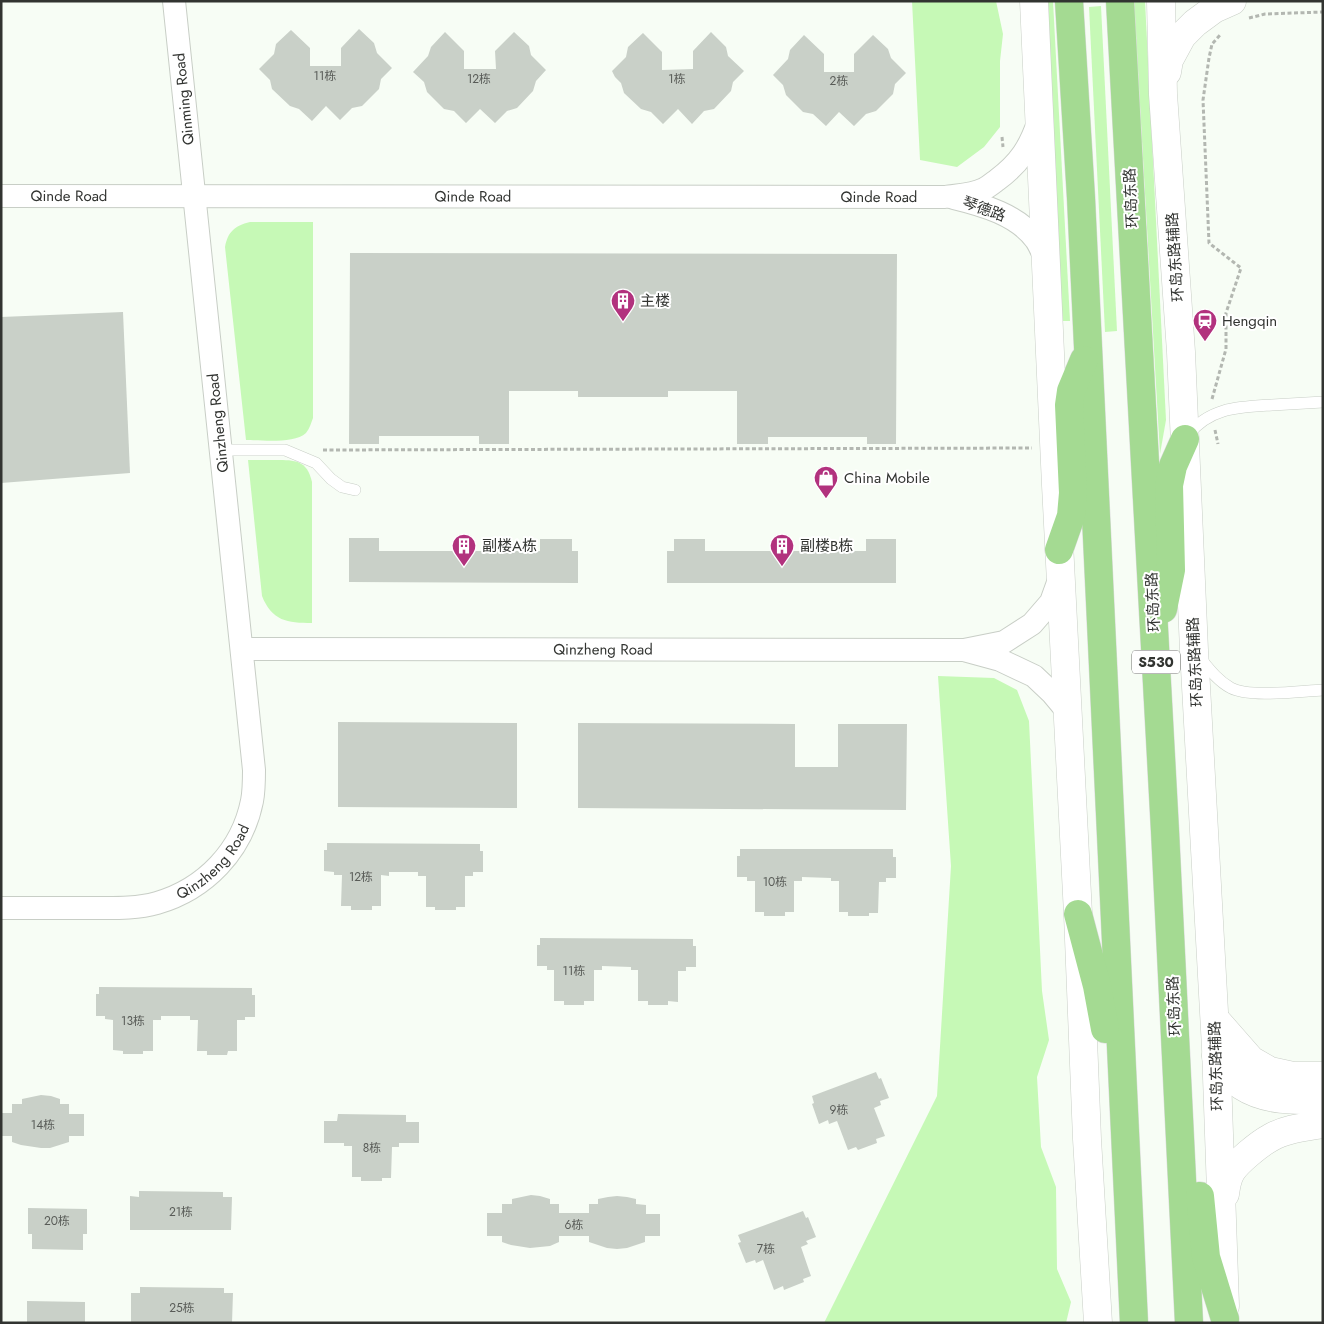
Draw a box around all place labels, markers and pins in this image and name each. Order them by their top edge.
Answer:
building icon: 主楼 [610,288,636,322]
place label: 主楼 [640,290,670,312]
station icon: Hengqin [1192,308,1218,342]
place label: Hengqin [1222,310,1277,332]
shop icon: China Mobile [813,465,839,499]
place label: China Mobile [844,467,930,489]
building icon: 副楼A栋 [451,533,477,567]
building icon: 副楼B栋 [769,533,795,567]
place label: 副楼A栋 [482,535,537,557]
place label: 副楼B栋 [800,535,853,557]

